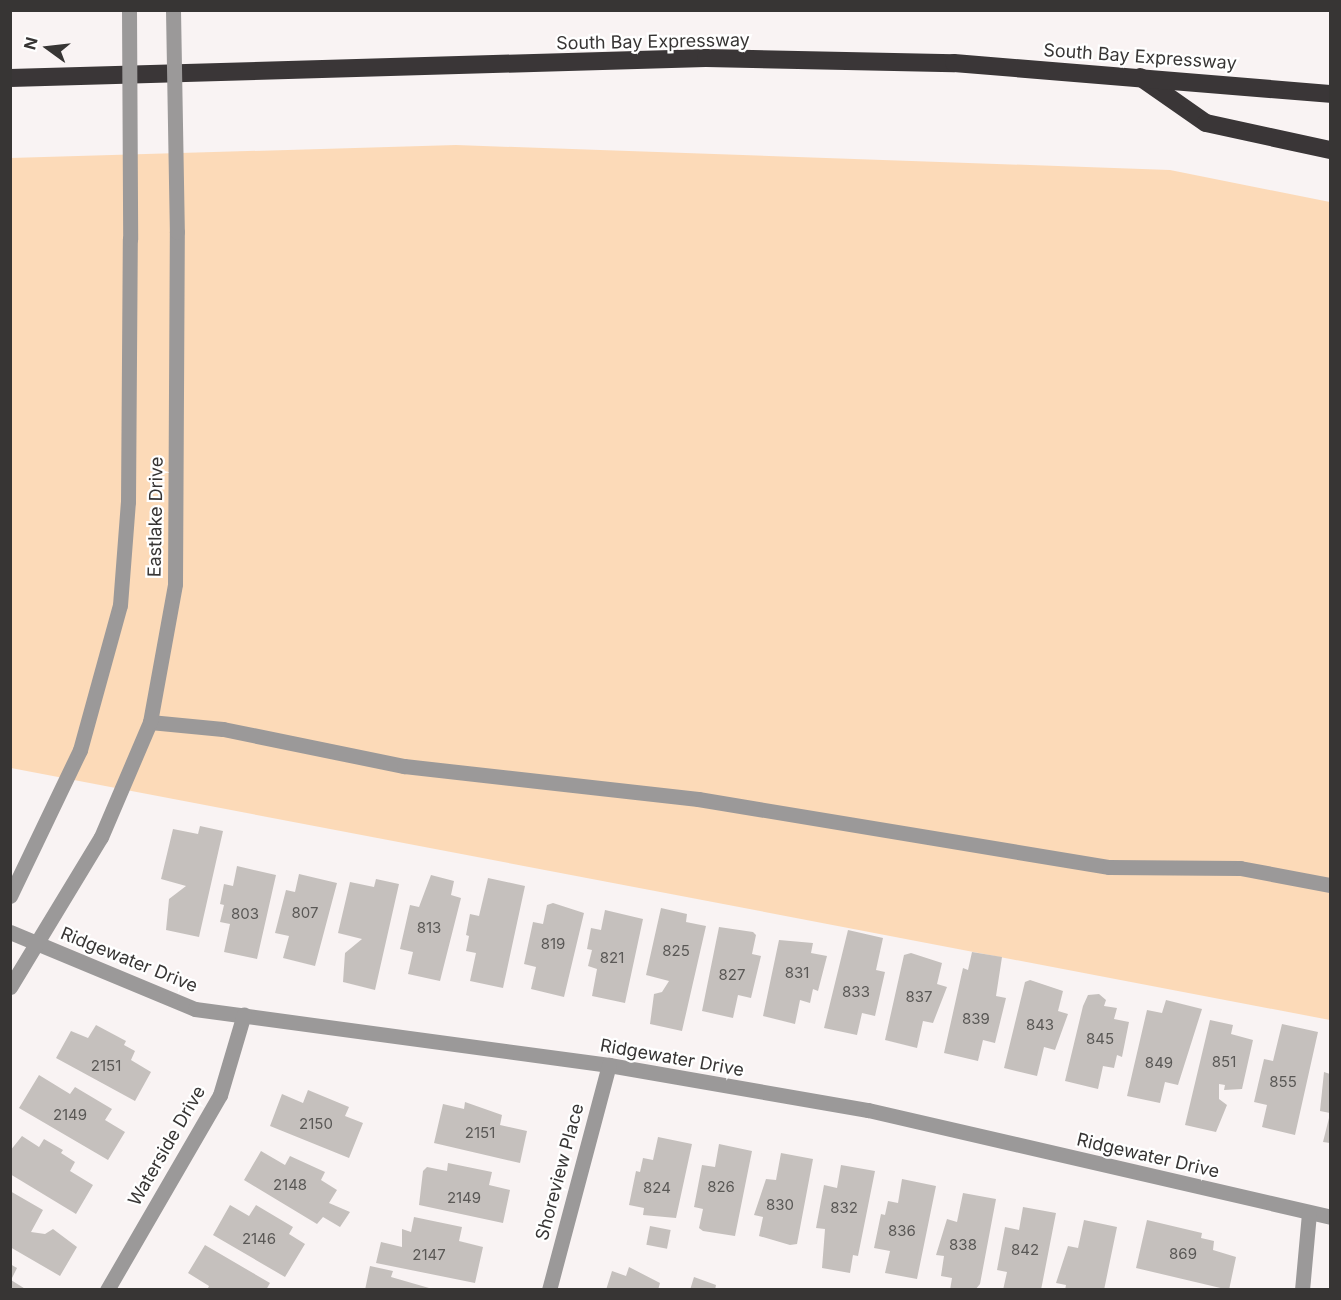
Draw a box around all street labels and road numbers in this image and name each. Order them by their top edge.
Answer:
street label: South Bay Expressway [556,30,750,54]
street label: South Bay Expressway [1043,39,1237,75]
street label: Eastlake Drive [144,457,168,577]
street label: Ridgewater Drive [57,923,201,997]
street label: Ridgewater Drive [598,1035,746,1081]
street label: Waterside Drive [124,1082,210,1210]
street label: Shoreview Place [531,1101,589,1243]
street label: Ridgewater Drive [1075,1129,1221,1183]

